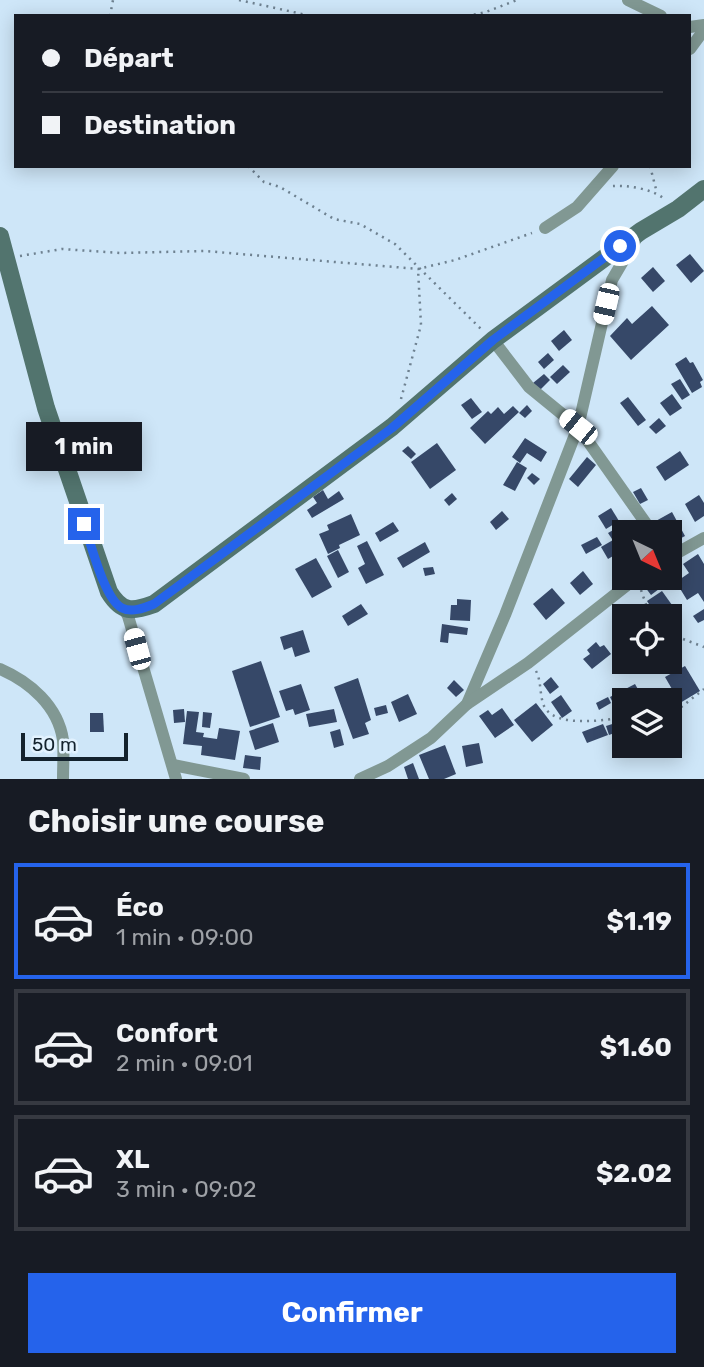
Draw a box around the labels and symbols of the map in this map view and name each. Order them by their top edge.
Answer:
route start [604,230,636,262]
car [592,281,621,327]
car [556,406,601,448]
callout: 1 min [26,422,142,472]
route end [68,508,100,540]
north arrow [612,520,682,590]
car [122,626,153,672]
scale bar [21,730,128,762]

